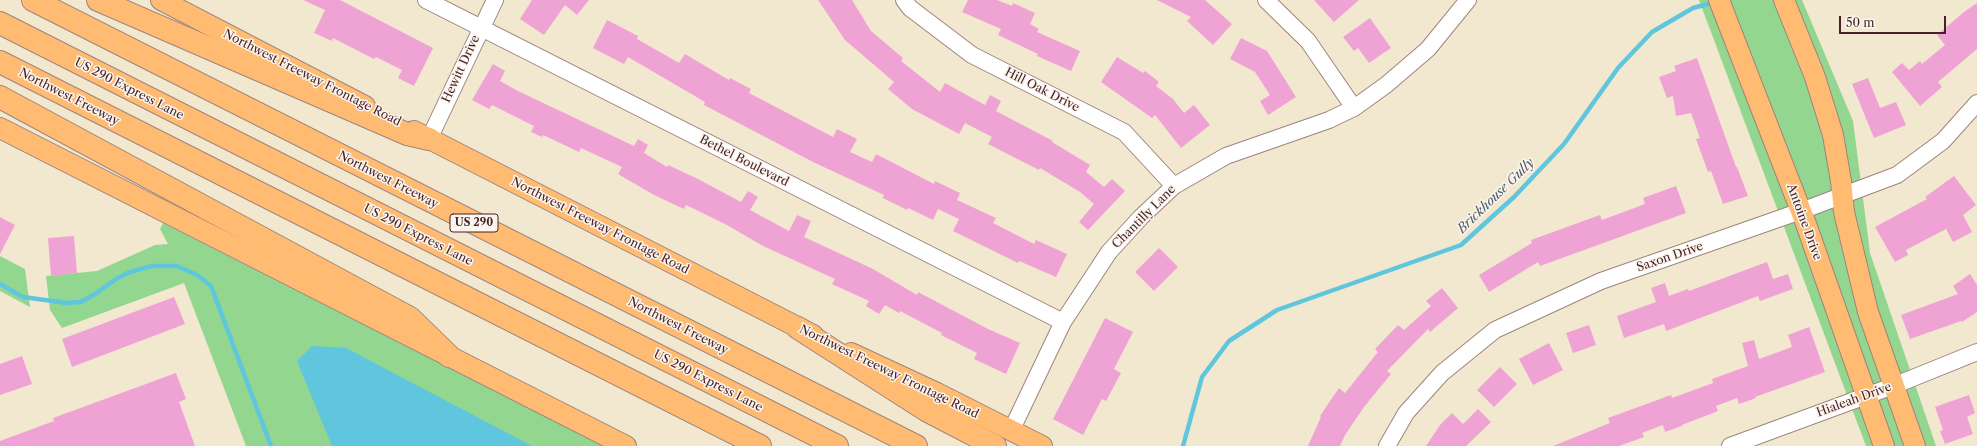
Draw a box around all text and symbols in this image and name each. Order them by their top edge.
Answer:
scale bar [1841,8,1948,34]
text: 50 m [1846,15,1875,30]
street label: Northwest Freeway Frontage Road [221,27,403,129]
street label: Hewitt Drive [439,33,483,105]
street label: US 290 Express Lane [72,55,186,123]
street label: Northwest Freeway [16,65,122,129]
street label: Hill Oak Drive [1002,65,1082,115]
street label: Bethel Boulevard [697,132,791,190]
street label: Northwest Freeway [335,148,441,212]
water label: Brickhouse Gully [1454,155,1538,237]
street label: Northwest Freeway Frontage Road [509,175,691,277]
street label: Chantilly Lane [1109,182,1179,252]
street label: Antoine Drive [1784,182,1824,262]
street label: US 290 Express Lane [361,201,475,269]
road number: US 290 [450,214,498,232]
street label: Saxon Drive [1635,239,1705,275]
street label: Northwest Freeway [625,294,731,358]
street label: Northwest Freeway Frontage Road [797,322,981,422]
street label: US 290 Express Lane [651,347,765,415]
street label: Hialeah Drive [1815,380,1893,420]

